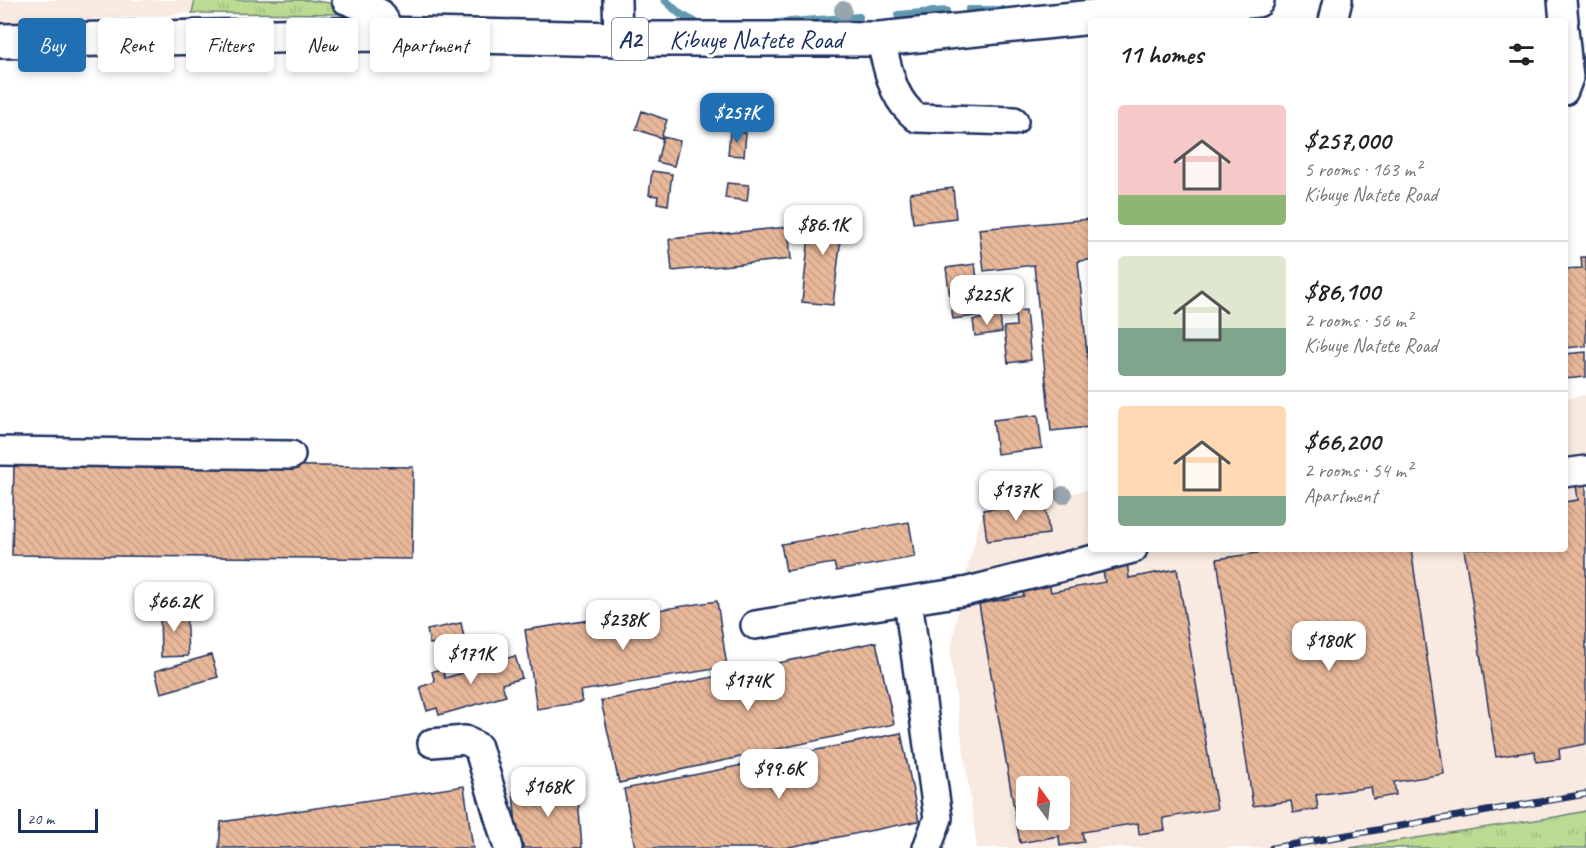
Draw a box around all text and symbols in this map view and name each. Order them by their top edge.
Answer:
chip: Buy [18,18,86,72]
chip: Rent [98,18,174,72]
chip: Filters [186,18,274,72]
chip: New [286,18,358,72]
chip: Apartment [370,18,490,72]
road number: A2 [612,18,648,60]
street label: Kibuye Natete Road [669,23,847,56]
text: 11 homes [1118,38,1203,71]
icon: filters [1505,38,1538,71]
pin: $257K [695,93,779,144]
text: $257K [714,100,760,125]
text: $257,000 [1304,124,1391,157]
icon: home [1166,129,1238,201]
text: 5 rooms · 163 m² [1304,157,1421,182]
text: Kibuye Natete Road [1304,182,1437,207]
pin: $86.1K [774,205,872,256]
text: $86.1K [798,212,848,237]
pin: $225K [945,275,1029,326]
text: $86,100 [1304,275,1380,308]
icon: home [1166,280,1238,352]
text: $225K [964,282,1010,307]
text: 2 rooms · 56 m² [1304,308,1412,333]
text: Kibuye Natete Road [1304,333,1437,358]
text: $66,200 [1304,425,1380,458]
icon: home [1166,430,1238,502]
text: 2 rooms · 54 m² [1304,458,1412,483]
pin: $137K [974,471,1058,522]
text: $137K [993,478,1039,503]
text: Apartment [1304,483,1377,508]
pin: $66.2K [125,582,223,633]
text: $66.2K [149,589,199,614]
pin: $238K [581,600,665,651]
text: $238K [600,607,646,632]
pin: $180K [1287,621,1371,672]
text: $180K [1306,628,1352,653]
pin: $171K [429,634,513,685]
text: $171K [448,641,494,666]
pin: $174K [706,661,790,712]
text: $174K [725,668,771,693]
pin: $99.6K [730,749,828,800]
text: $99.6K [754,756,804,781]
pin: $168K [506,767,590,818]
text: $168K [525,774,571,799]
north arrow [1016,776,1070,830]
map controls [1016,776,1070,830]
scale bar [18,806,98,834]
text: 20 m [27,809,54,829]

